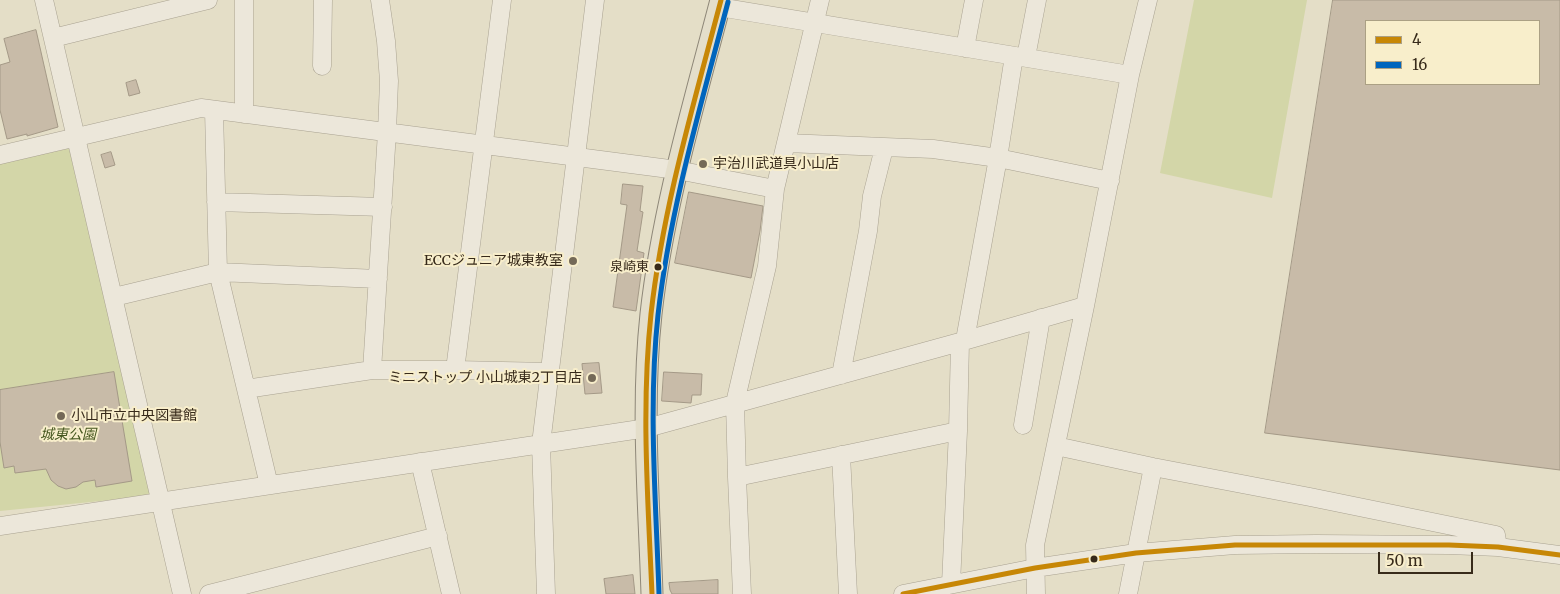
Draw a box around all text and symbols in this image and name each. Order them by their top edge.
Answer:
legend [1365,20,1540,85]
text: 4 [1412,30,1421,49]
text: 16 [1412,55,1427,74]
place label: 宇治川武道具小山店 [713,156,839,172]
marker: 宇治川武道具小山店 [697,158,709,170]
place label: ECCジュニア城東教室 [424,253,563,269]
marker: ECCジュニア城東教室 [567,255,579,267]
place label: 泉崎東 [610,259,649,275]
marker: 泉崎東 [653,262,663,272]
place label: ミニストップ 小山城東2丁目店 [388,370,582,386]
marker: ミニストップ 小山城東2丁目店 [586,372,598,384]
place label: 小山市立中央図書館 [71,408,197,424]
marker: 小山市立中央図書館 [55,410,67,422]
park label: 城東公園 [40,427,96,443]
scale bar [1380,542,1475,574]
text: 50 m [1386,551,1423,570]
unlabelled marker [1089,554,1099,564]

